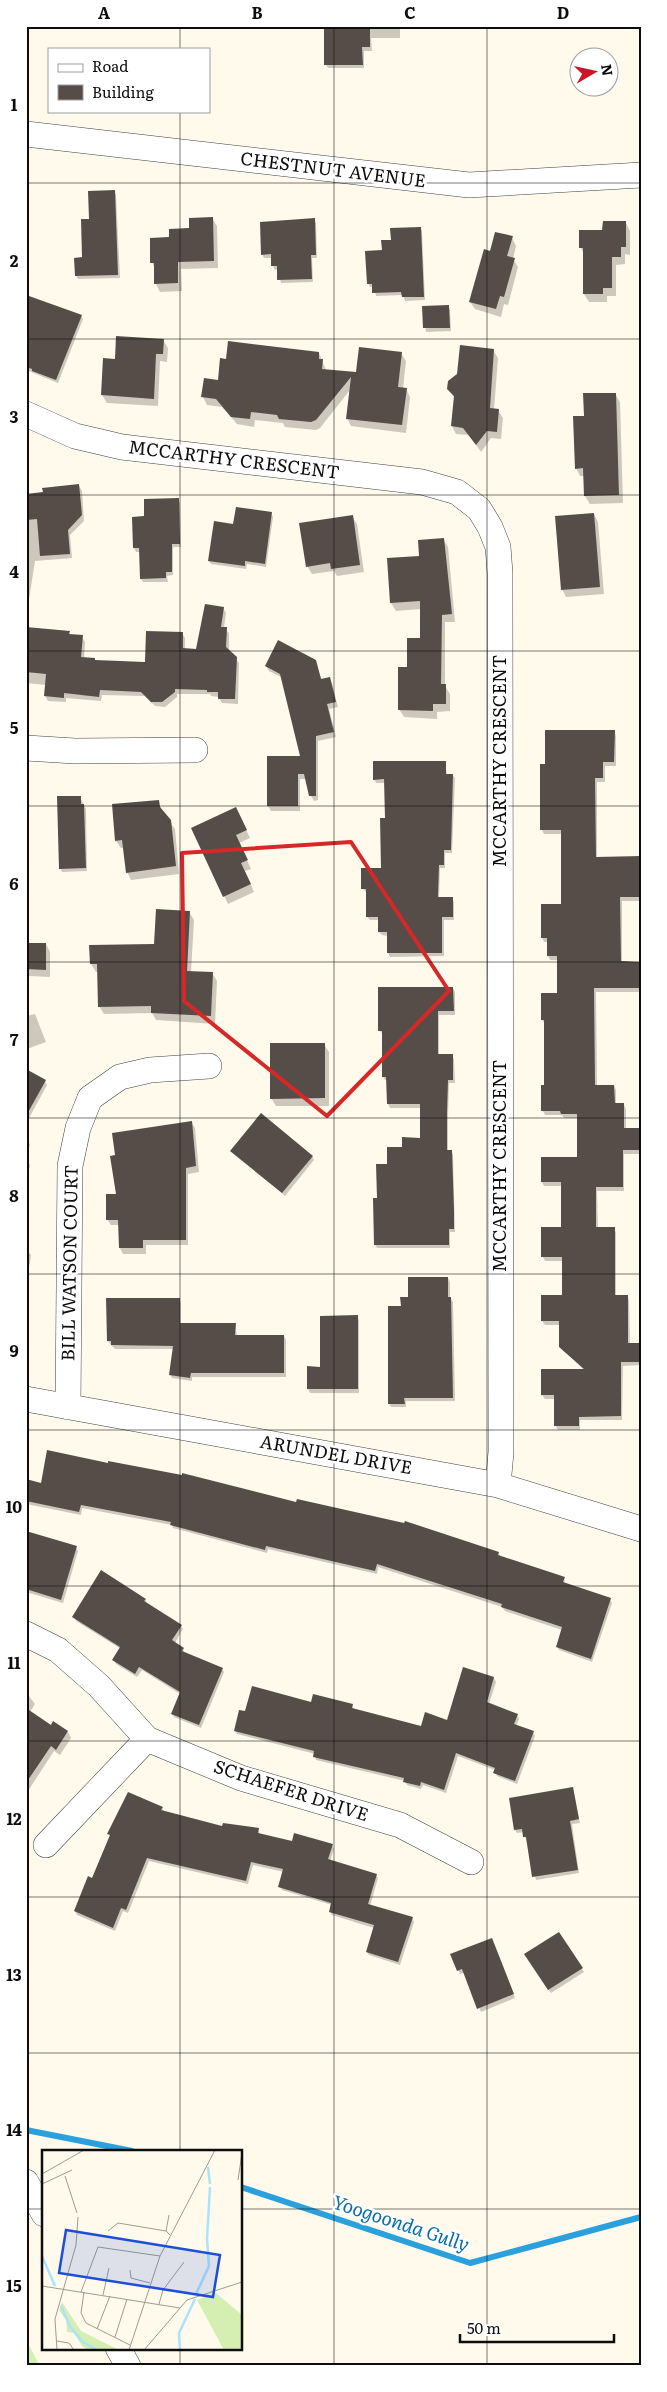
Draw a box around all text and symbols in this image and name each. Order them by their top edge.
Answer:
text: A [98,0,110,24]
text: B [251,0,263,24]
text: C [404,0,416,24]
text: D [557,0,569,24]
legend [48,48,210,112]
north arrow [570,48,620,98]
text: Road [92,54,128,77]
text: N [597,62,619,77]
text: Building [92,80,154,103]
text: 1 [11,92,18,116]
street label: CHESTNUT AVENUE [239,144,427,193]
text: 2 [10,248,19,272]
text: 3 [10,404,19,428]
street label: MCCARTHY CRESCENT [127,432,341,485]
text: 4 [9,559,19,583]
street label: MCCARTHY CRESCENT [485,655,512,867]
text: 5 [10,715,19,739]
text: 6 [9,871,19,895]
text: 7 [10,1027,19,1051]
street label: MCCARTHY CRESCENT [485,1060,512,1272]
street label: BILL WATSON COURT [53,1165,84,1361]
text: 8 [9,1183,19,1207]
text: 9 [9,1338,19,1362]
street label: ARUNDEL DRIVE [258,1427,414,1480]
text: 10 [6,1494,22,1518]
text: 11 [7,1650,21,1674]
street label: SCHAEFER DRIVE [211,1752,372,1827]
text: 12 [6,1806,22,1830]
text: 13 [6,1962,22,1986]
text: 14 [6,2117,22,2141]
inset map [42,2150,242,2350]
water label: Yoogoonda Gully [329,2187,473,2257]
text: 15 [6,2273,22,2297]
scale bar [460,2312,613,2344]
text: 50 m [467,2316,501,2339]

